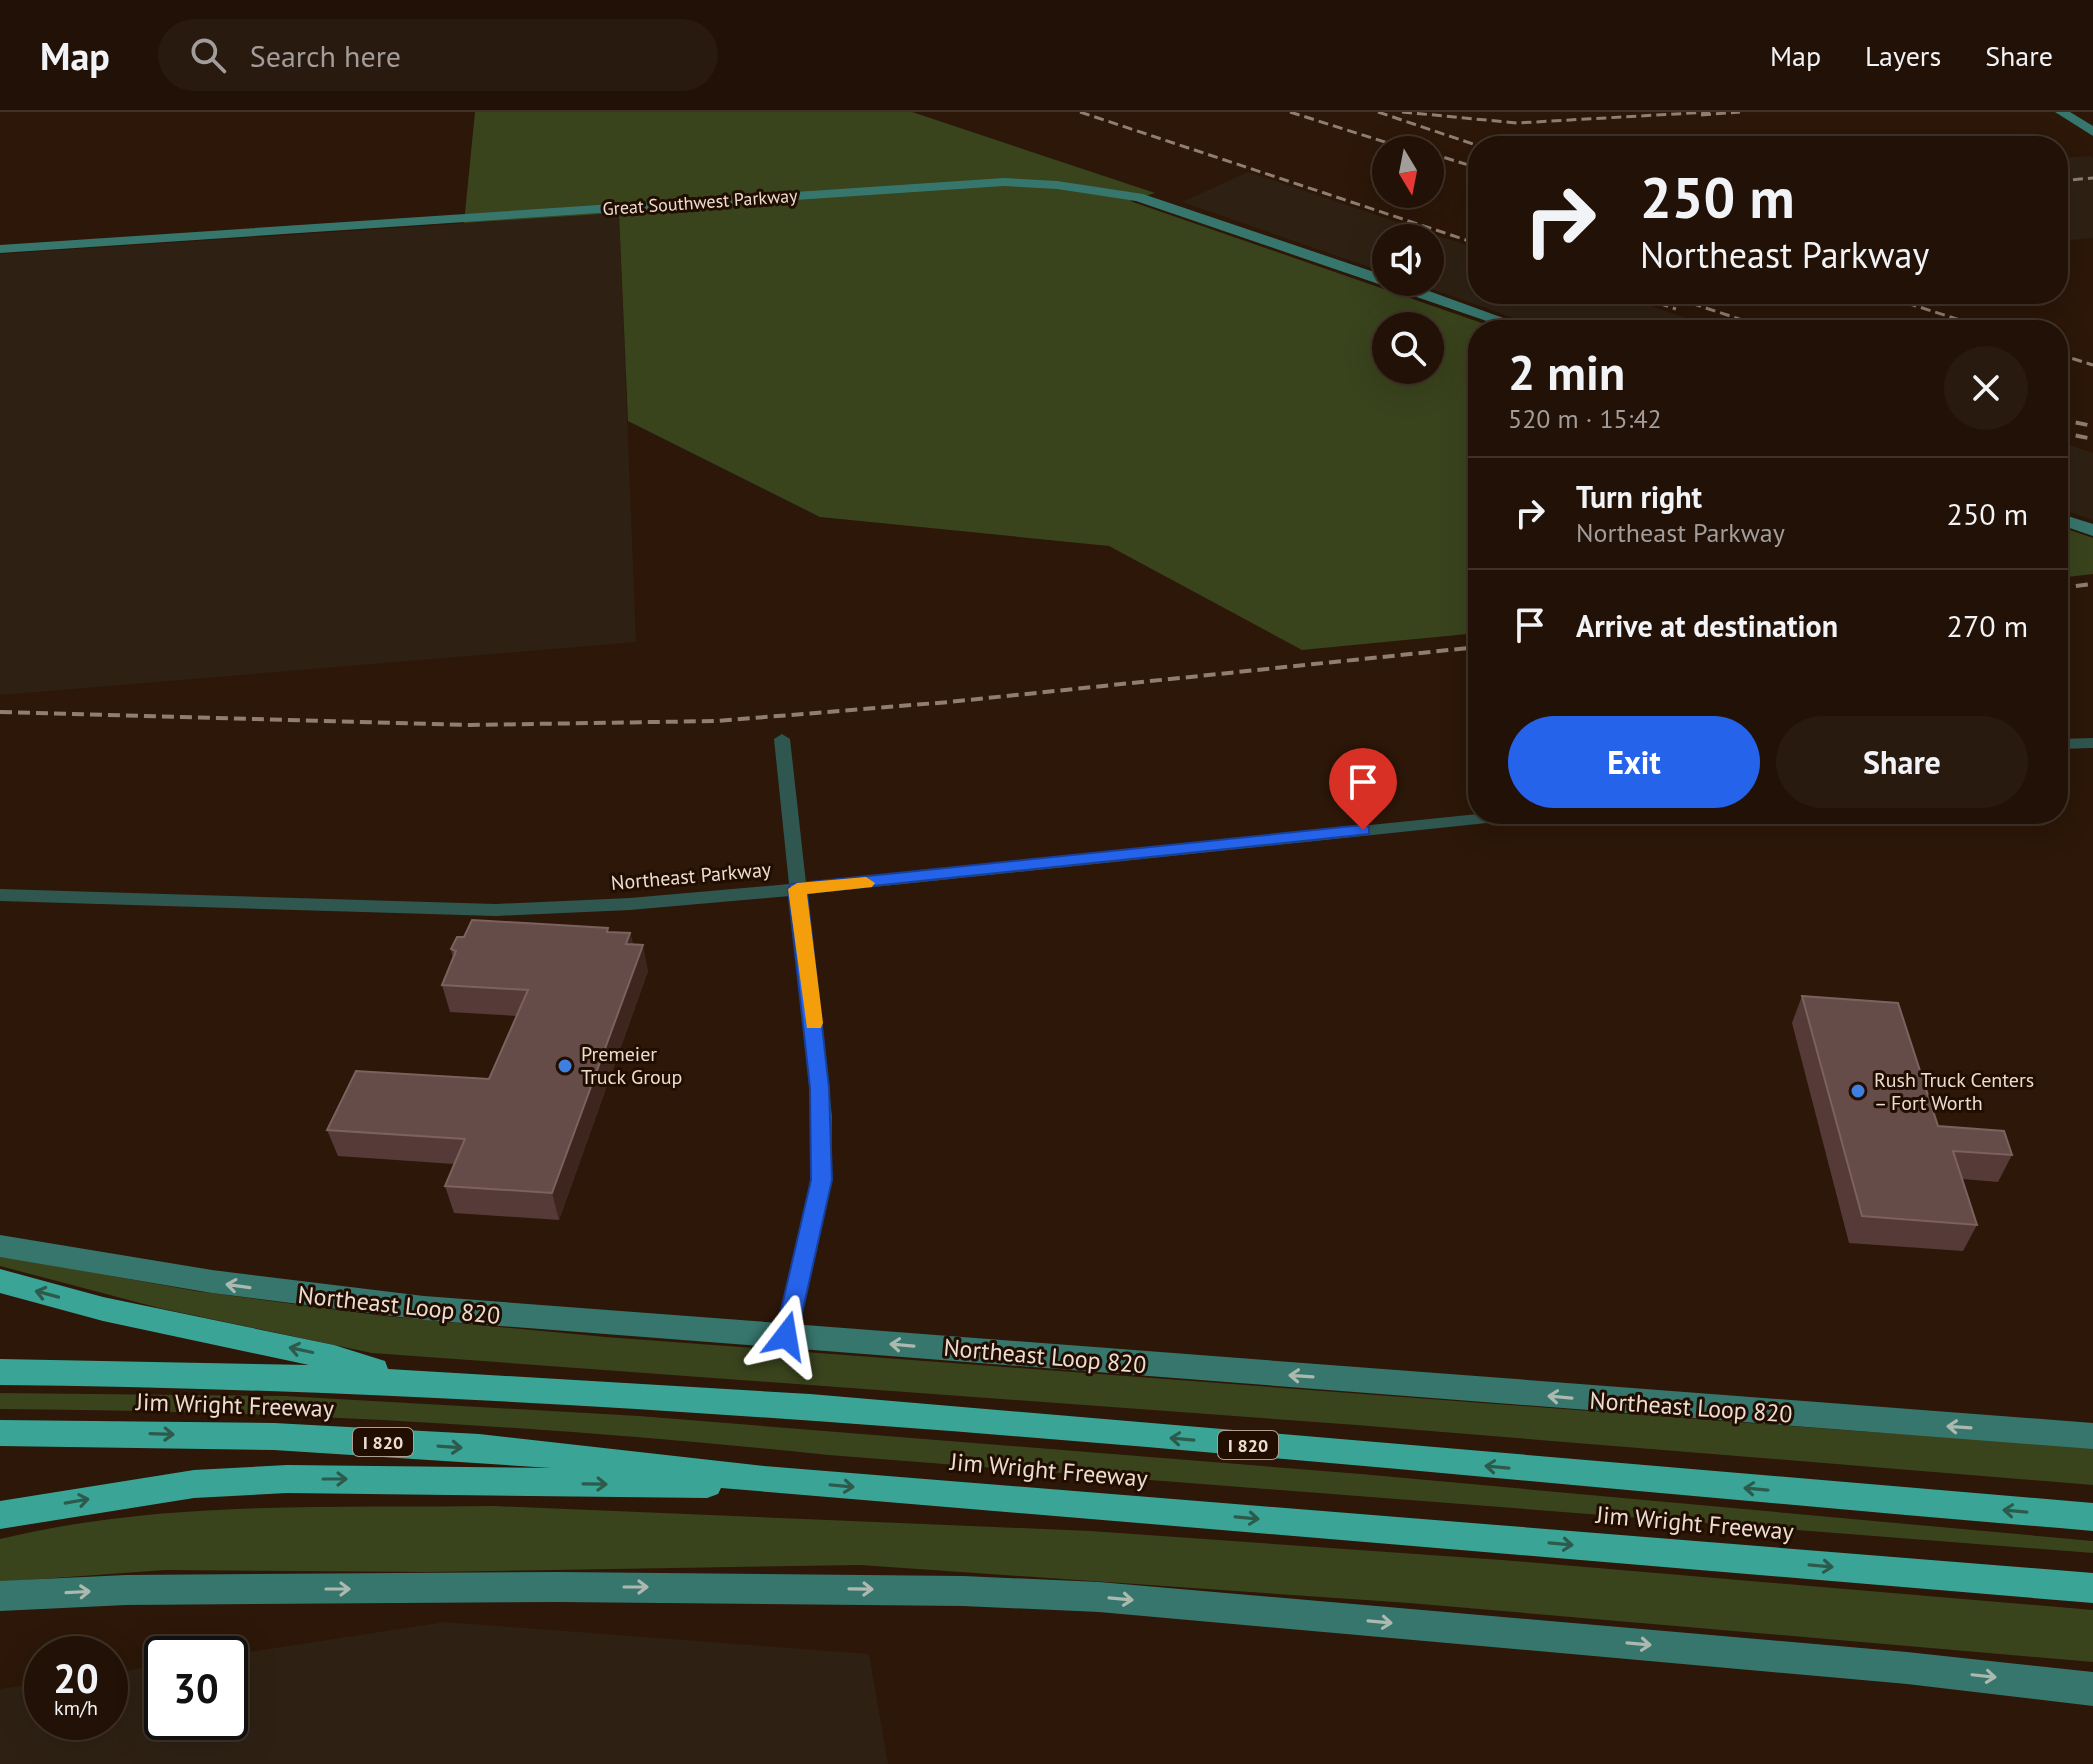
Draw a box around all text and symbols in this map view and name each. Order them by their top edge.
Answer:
search box [158,19,718,91]
text: Map [40,31,110,80]
icon: search [186,33,230,77]
text: Search here [250,36,401,75]
text: Map [1770,37,1821,74]
text: Layers [1865,37,1941,74]
text: Share [1985,37,2053,74]
north arrow [1372,136,1444,208]
map controls [1372,136,1444,384]
text: 250 m [1640,161,1795,233]
icon: right [1508,168,1612,272]
street label: Great Southwest Parkway [602,184,799,220]
button: sound [1372,224,1444,296]
text: Northeast Parkway [1640,231,1929,278]
button: search [1372,312,1444,384]
text: 2 min [1508,341,1625,403]
button: close [1944,346,2028,430]
text: 520 m · 15:42 [1508,402,1662,435]
text: Turn right [1576,477,1702,516]
icon: right [1508,491,1552,535]
text: 250 m [1947,494,2028,533]
text: Northeast Parkway [1576,516,1785,549]
icon: arrive [1508,603,1552,647]
text: Arrive at destination [1576,606,1838,645]
text: 270 m [1947,606,2028,645]
button: Exit [1508,716,1760,808]
button: Share [1776,716,2028,808]
pin [1329,748,1397,830]
icon: arrive [1341,760,1385,804]
street label: Northeast Parkway [610,856,773,896]
place label: Premeier Truck Group [581,1041,682,1090]
marker: Premeier Truck Group [556,1057,574,1075]
place label: Rush Truck Centers – Fort Worth [1874,1067,2034,1116]
marker: Rush Truck Centers – Fort Worth [1849,1082,1867,1100]
one-way arrow [226,1278,251,1293]
street label: Northeast Loop 820 [296,1279,502,1331]
one-way arrow [35,1285,61,1300]
position arrow [744,1294,828,1378]
street label: Northeast Loop 820 [942,1332,1148,1380]
one-way arrow [890,1337,916,1352]
one-way arrow [288,1342,314,1357]
one-way arrow [1288,1368,1315,1383]
street label: Northeast Loop 820 [1589,1384,1793,1430]
street label: Jim Wright Freeway [134,1386,335,1424]
one-way arrow [1547,1389,1574,1404]
one-way arrow [1946,1419,1973,1434]
one-way arrow [148,1427,175,1442]
road number: I 820 [353,1428,413,1456]
one-way arrow [1169,1431,1196,1446]
road number: I 820 [1218,1431,1278,1459]
one-way arrow [436,1440,463,1455]
street label: Jim Wright Freeway [948,1446,1149,1494]
one-way arrow [1484,1459,1511,1474]
one-way arrow [321,1471,348,1487]
one-way arrow [581,1477,608,1492]
one-way arrow [828,1479,855,1494]
one-way arrow [1743,1481,1770,1496]
one-way arrow [63,1493,89,1508]
street label: Jim Wright Freeway [1594,1499,1795,1547]
one-way arrow [2002,1503,2029,1518]
one-way arrow [1233,1511,1259,1526]
one-way arrow [1548,1537,1574,1552]
one-way arrow [1807,1558,1834,1573]
one-way arrow [622,1579,649,1595]
one-way arrow [324,1581,351,1597]
one-way arrow [847,1582,874,1597]
one-way arrow [64,1584,91,1599]
one-way arrow [1107,1592,1134,1607]
one-way arrow [1366,1614,1393,1629]
speed limit sign: 30 [144,1636,248,1740]
one-way arrow [1625,1637,1652,1652]
text: 20 [53,1652,99,1704]
one-way arrow [1970,1669,1997,1684]
text: km/h [54,1695,98,1721]

